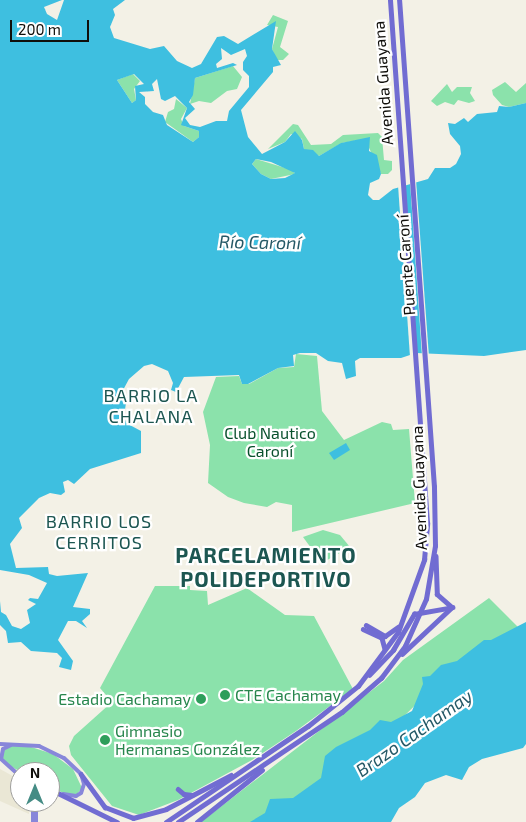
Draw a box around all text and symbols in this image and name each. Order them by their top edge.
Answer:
scale bar [12,10,91,42]
text: 200 m [18,20,61,38]
street label: Avenida Guayana [369,20,397,146]
street label: Puente Caroní [393,214,419,316]
water label: Río Caroní [219,230,301,254]
district label: BARRIO LA CHALANA [102,385,200,428]
park label: Club Nautico Caroní [224,423,316,461]
street label: Avenida Guayana [407,425,431,551]
district label: BARRIO LOS CERRITOS [45,511,153,554]
district label: PARCELAMIENTO POLIDEPORTIVO [174,542,358,592]
place label: CTE Cachamay [235,685,341,705]
water label: Brazo Cachamay [352,685,476,781]
place label: Estadio Cachamay [58,689,191,709]
marker: CTE Cachamay [219,689,231,701]
marker: Estadio Cachamay [195,693,207,705]
place label: Gimnasio Hermanas González [115,721,260,759]
marker: Gimnasio Hermanas González [99,734,111,746]
north arrow [10,762,60,812]
text: N [30,764,40,781]

